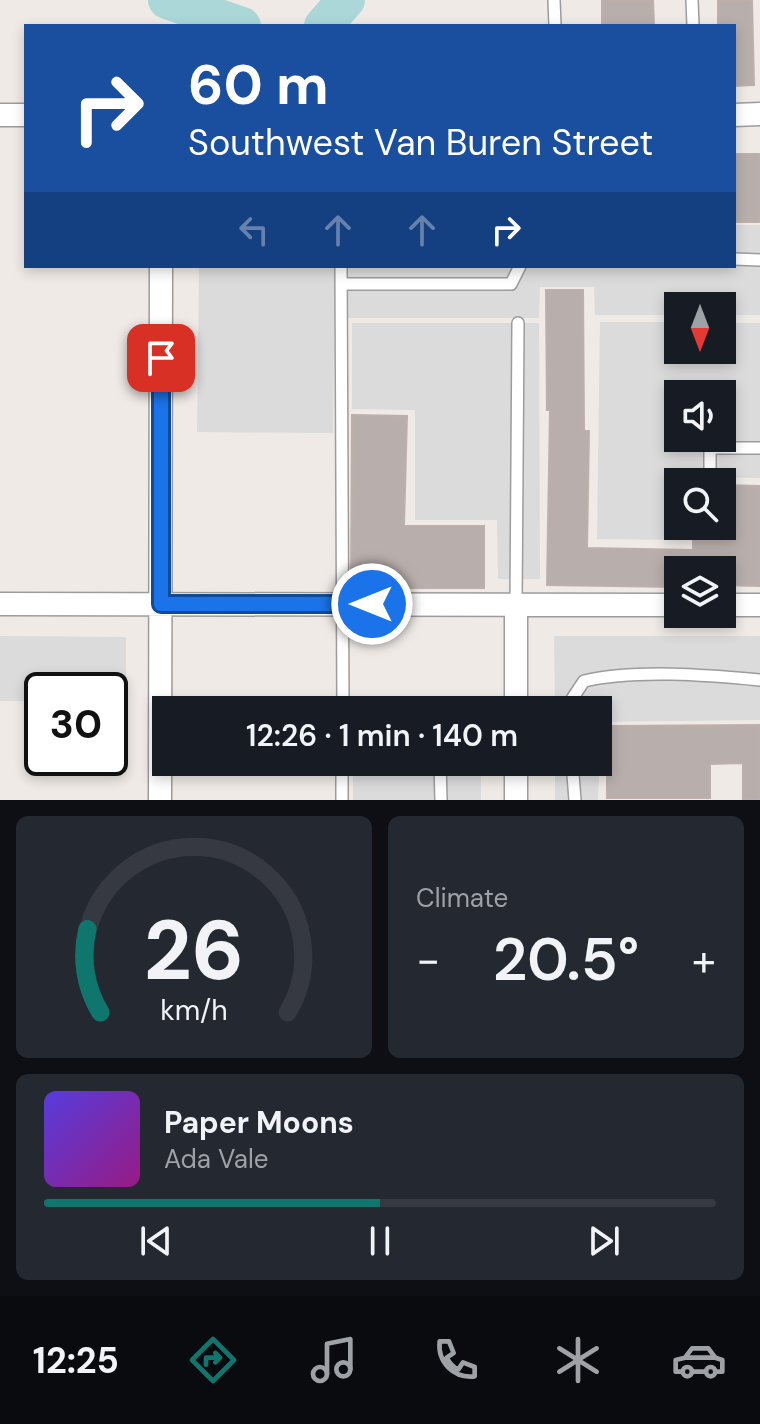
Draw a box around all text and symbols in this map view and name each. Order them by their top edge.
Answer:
text: 60 m [188,48,329,121]
icon: right [56,56,160,160]
text: Southwest Van Buren Street [188,119,653,166]
icon: left [232,208,276,252]
icon: ahead [316,208,360,252]
icon: ahead [400,208,444,252]
icon: right [484,208,528,252]
north arrow [664,292,736,364]
map controls [664,292,736,628]
pin [127,324,195,392]
icon: arrive [139,336,183,380]
button: sound [664,380,736,452]
button: search [664,468,736,540]
button: layers [664,556,736,628]
position arrow [330,562,414,646]
speed limit sign: 30 [24,672,128,776]
text: 12:26 · 1 min · 140 m [246,716,518,755]
text: Climate [416,881,508,915]
text: 26 [144,896,244,1005]
text: 20.5° [493,920,639,999]
text: − [416,931,440,989]
text: + [692,931,716,989]
text: km/h [160,992,228,1029]
text: Paper Moons [164,1103,354,1142]
text: Ada Vale [164,1142,269,1176]
icon: previous [134,1219,178,1263]
icon: pause [358,1219,402,1263]
icon: next [582,1219,626,1263]
icon: directions [185,1332,241,1388]
icon: music [306,1332,362,1388]
icon: phone [428,1332,484,1388]
icon: climate [550,1332,606,1388]
icon: car [671,1332,727,1388]
text: 12:25 [33,1337,119,1384]

